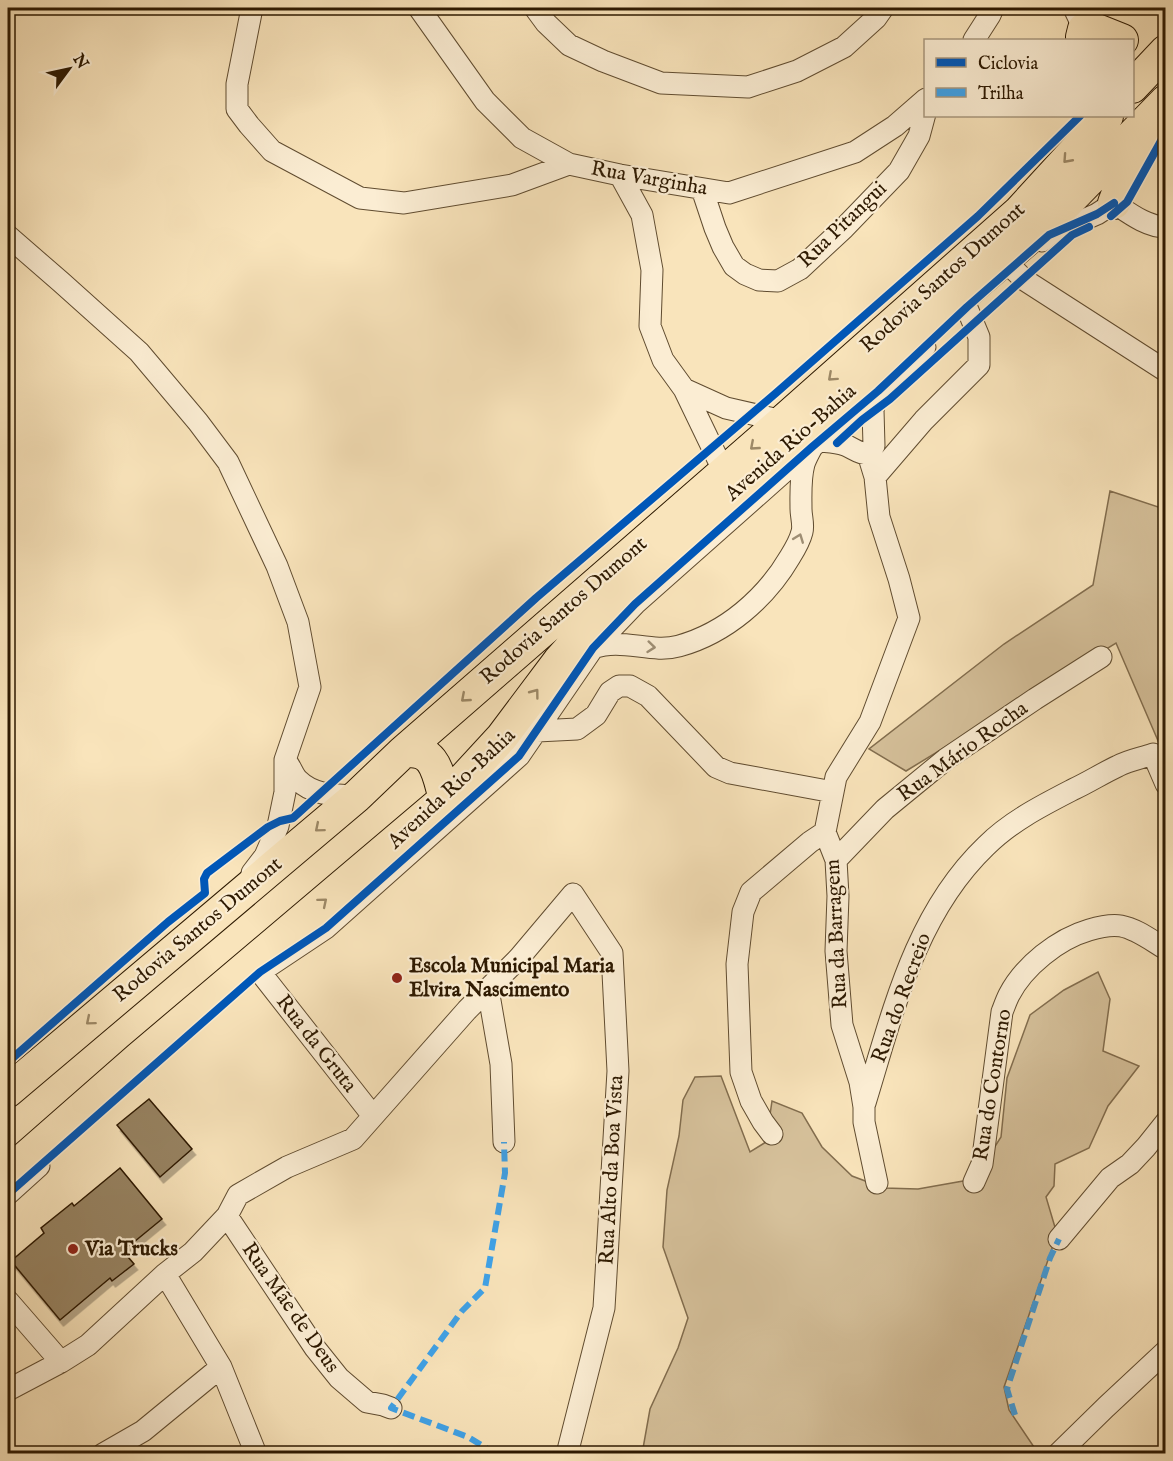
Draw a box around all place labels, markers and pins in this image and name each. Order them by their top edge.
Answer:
place label: Escola Municipal Maria Elvira Nascimento [409,953,615,1004]
marker: Escola Municipal Maria Elvira Nascimento [390,971,404,985]
place label: Via Trucks [84,1236,178,1263]
marker: Via Trucks [66,1242,80,1256]

